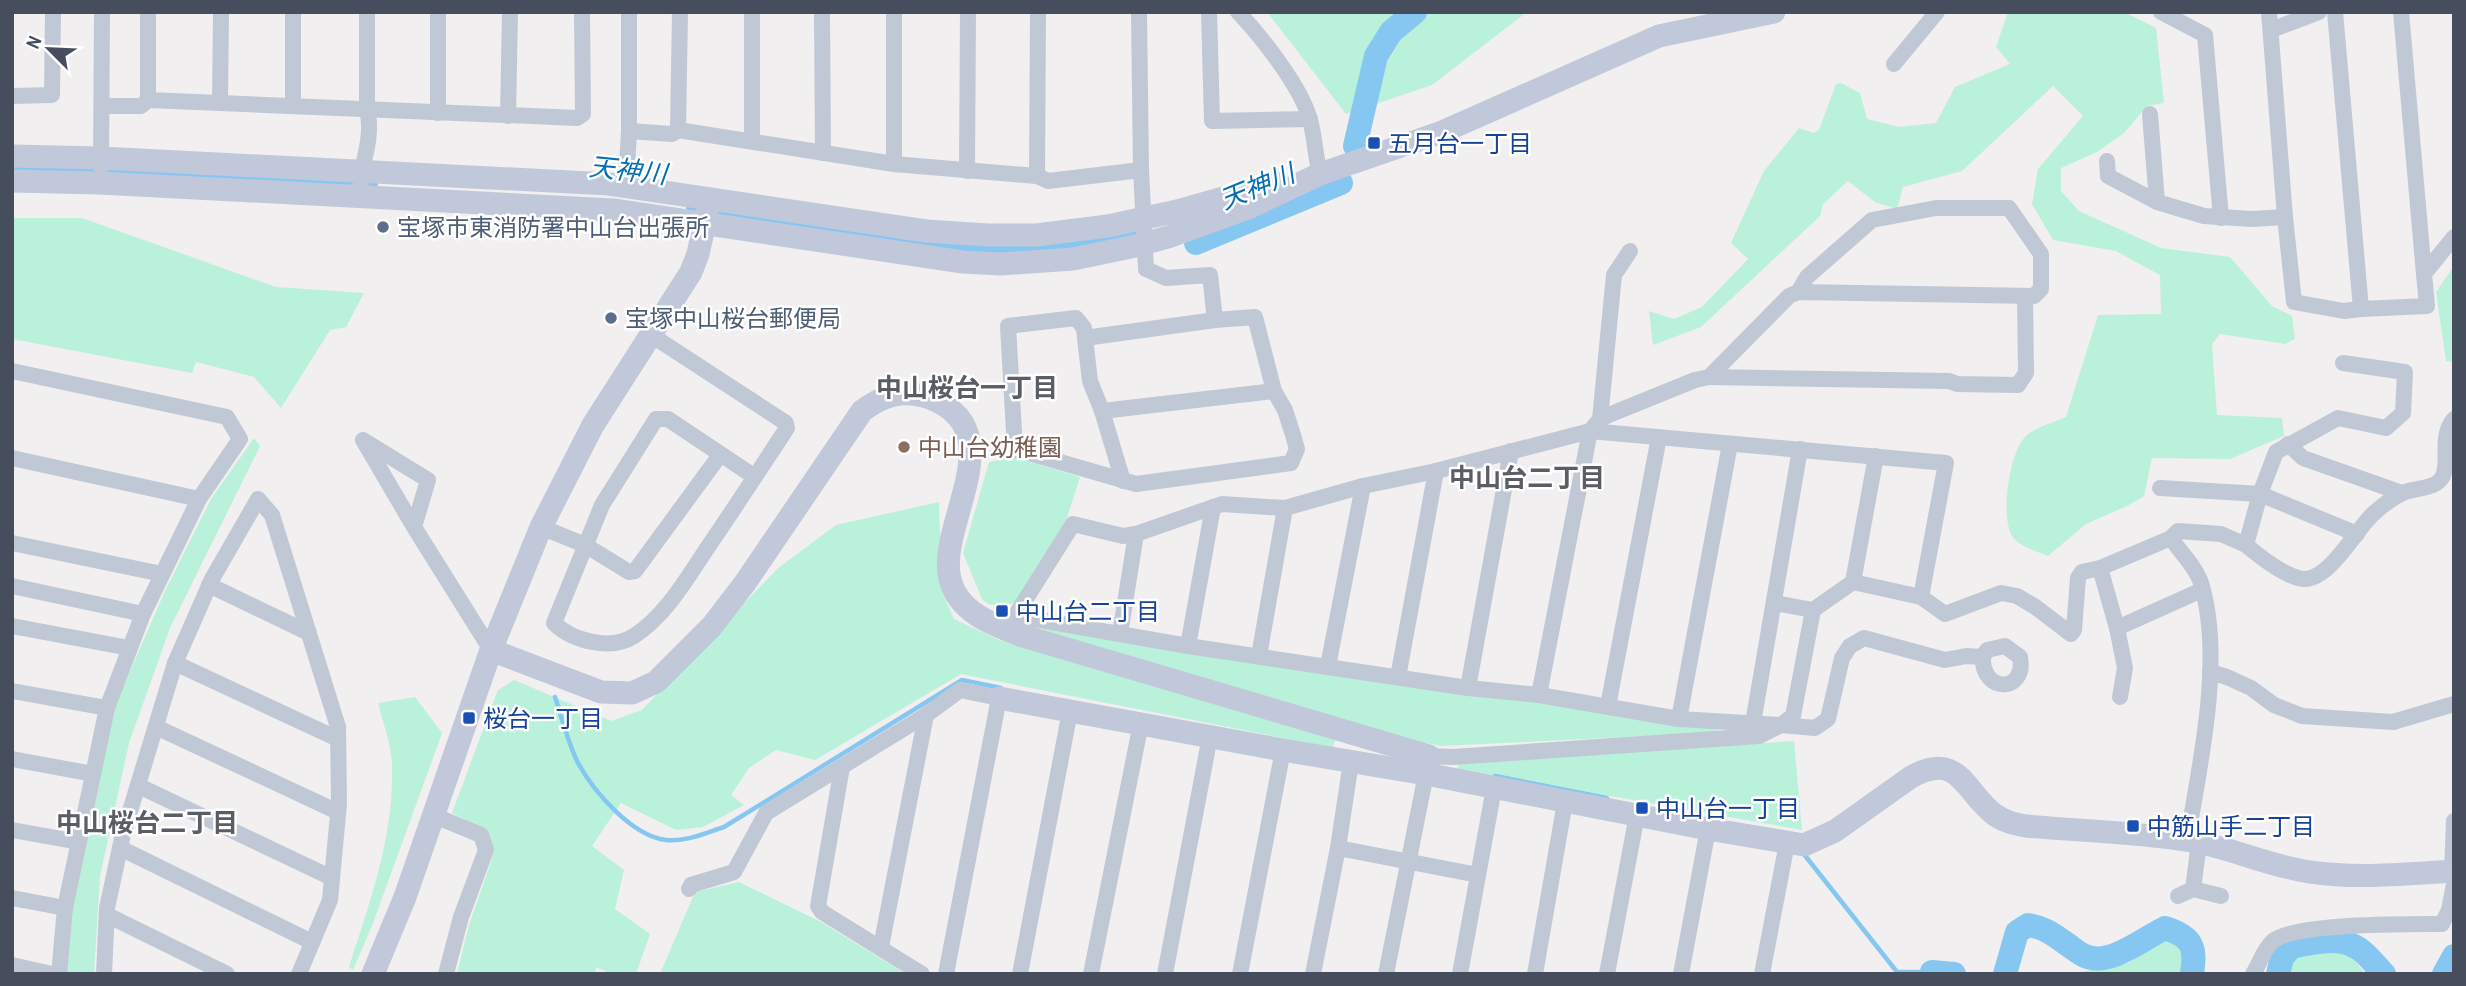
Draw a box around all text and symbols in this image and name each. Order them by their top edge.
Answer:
north arrow [14,14,84,84]
text: N [19,32,48,53]
place label: 五月台一丁目 [1388,127,1532,159]
marker: 五月台一丁目 [1366,135,1382,151]
water label: 天神川 [587,149,672,192]
water label: 天神川 [1214,154,1302,217]
place label: 宝塚市東消防署中山台出張所 [397,211,709,243]
marker: 宝塚市東消防署中山台出張所 [375,219,391,235]
place label: 宝塚中山桜台郵便局 [625,302,841,334]
marker: 宝塚中山桜台郵便局 [603,310,619,326]
district label: 中山桜台一丁目 [876,370,1058,405]
place label: 中山台幼稚園 [918,431,1062,463]
marker: 中山台幼稚園 [896,439,912,455]
district label: 中山台二丁目 [1449,460,1605,495]
place label: 中山台二丁目 [1016,595,1160,627]
marker: 中山台二丁目 [994,603,1010,619]
place label: 桜台一丁目 [483,702,603,734]
marker: 桜台一丁目 [461,710,477,726]
place label: 中山台一丁目 [1656,792,1800,824]
marker: 中山台一丁目 [1634,800,1650,816]
district label: 中山桜台二丁目 [56,805,238,840]
place label: 中筋山手二丁目 [2147,810,2315,842]
marker: 中筋山手二丁目 [2125,818,2141,834]

